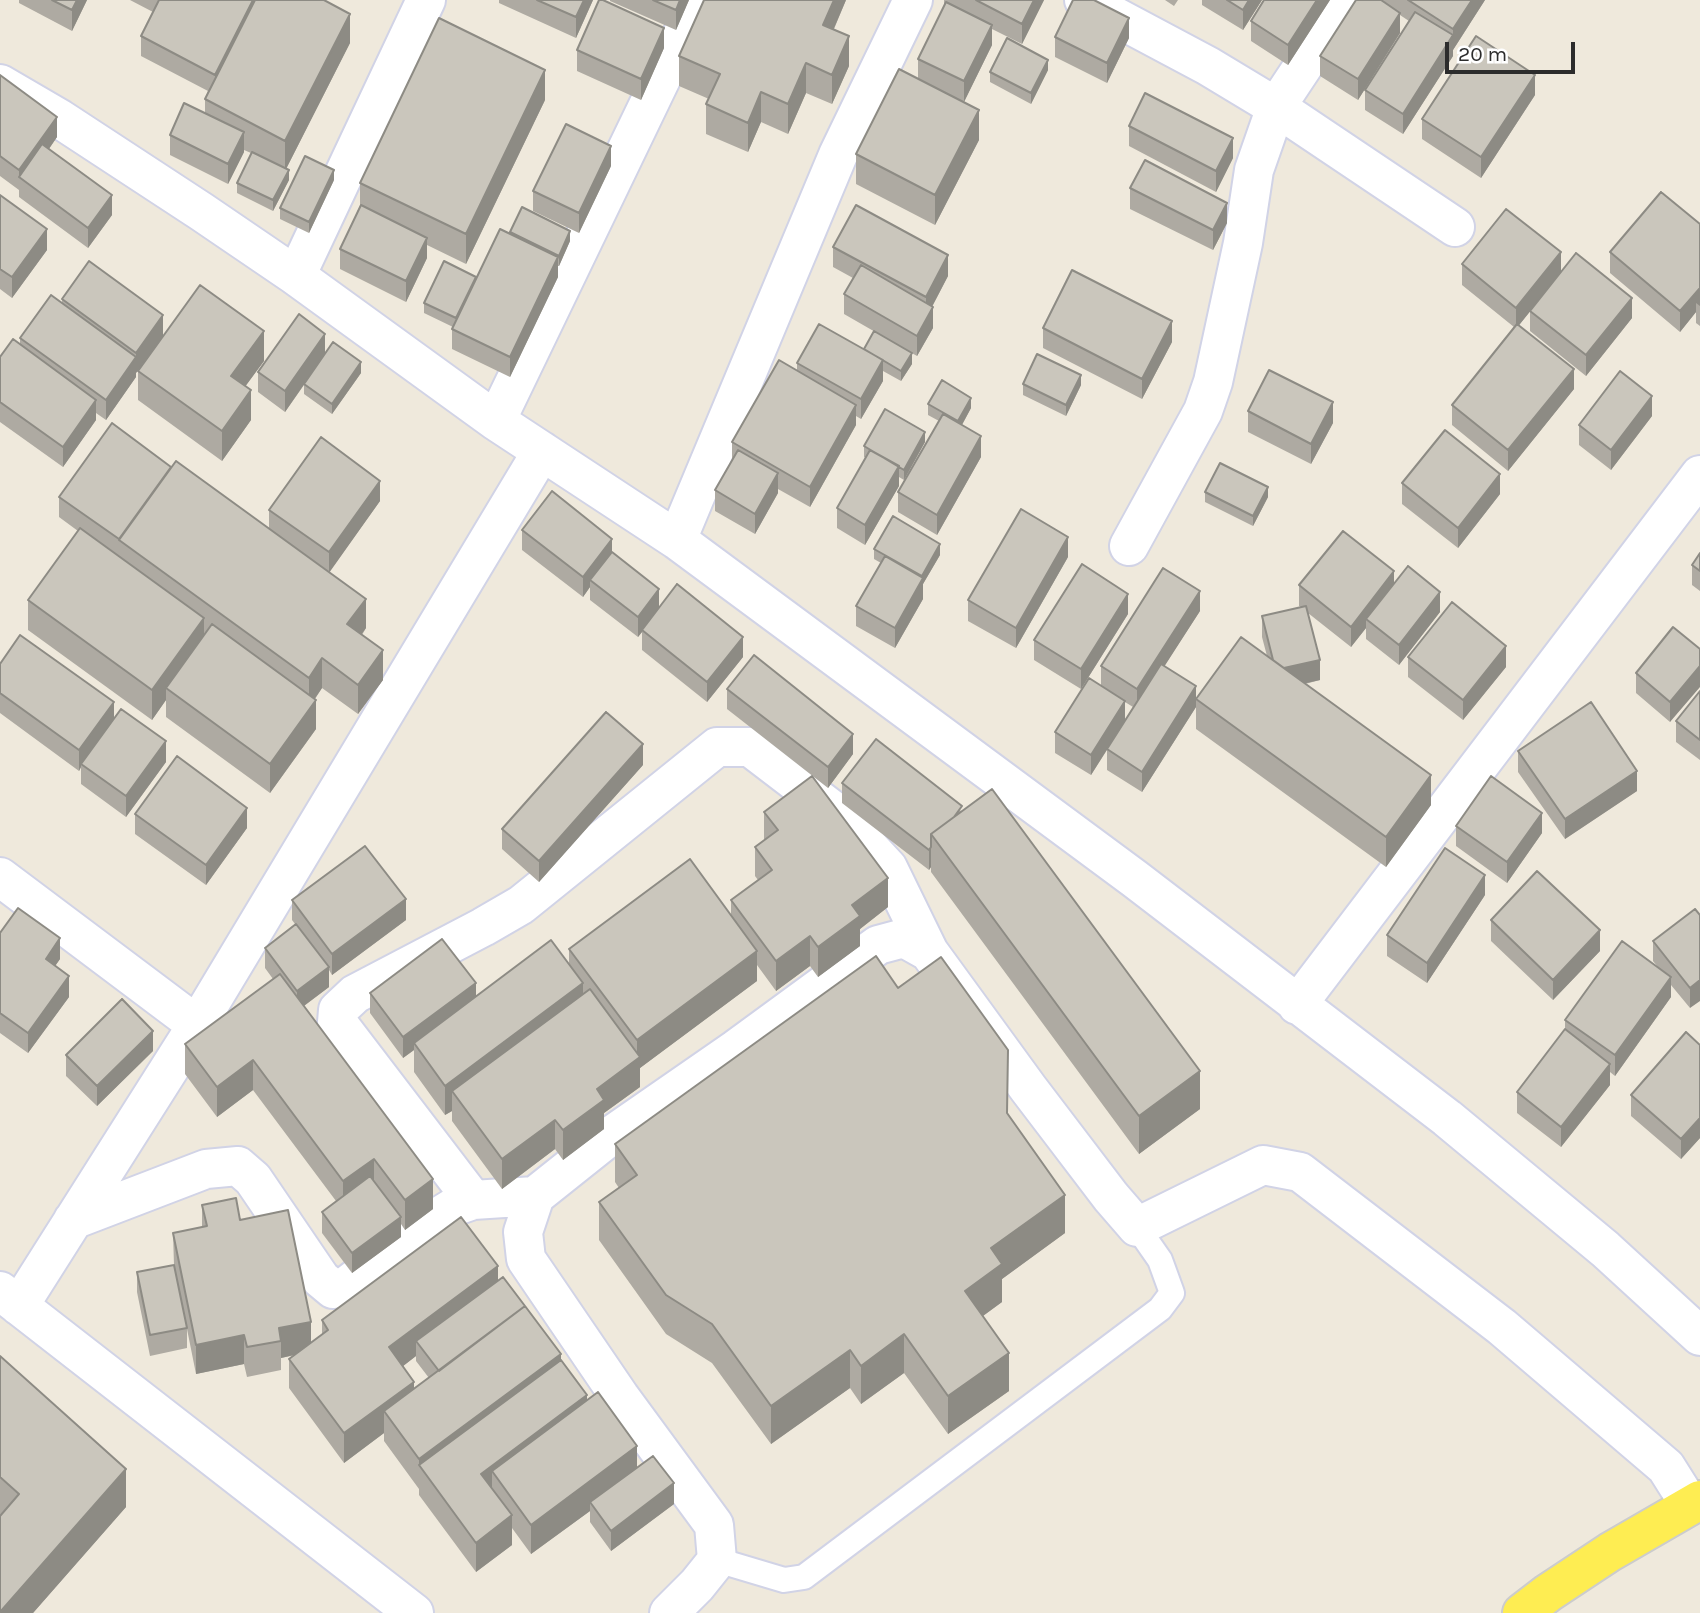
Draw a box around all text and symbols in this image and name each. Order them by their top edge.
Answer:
scale bar [1448,28,1578,72]
text: 20 m [1458,42,1507,66]

